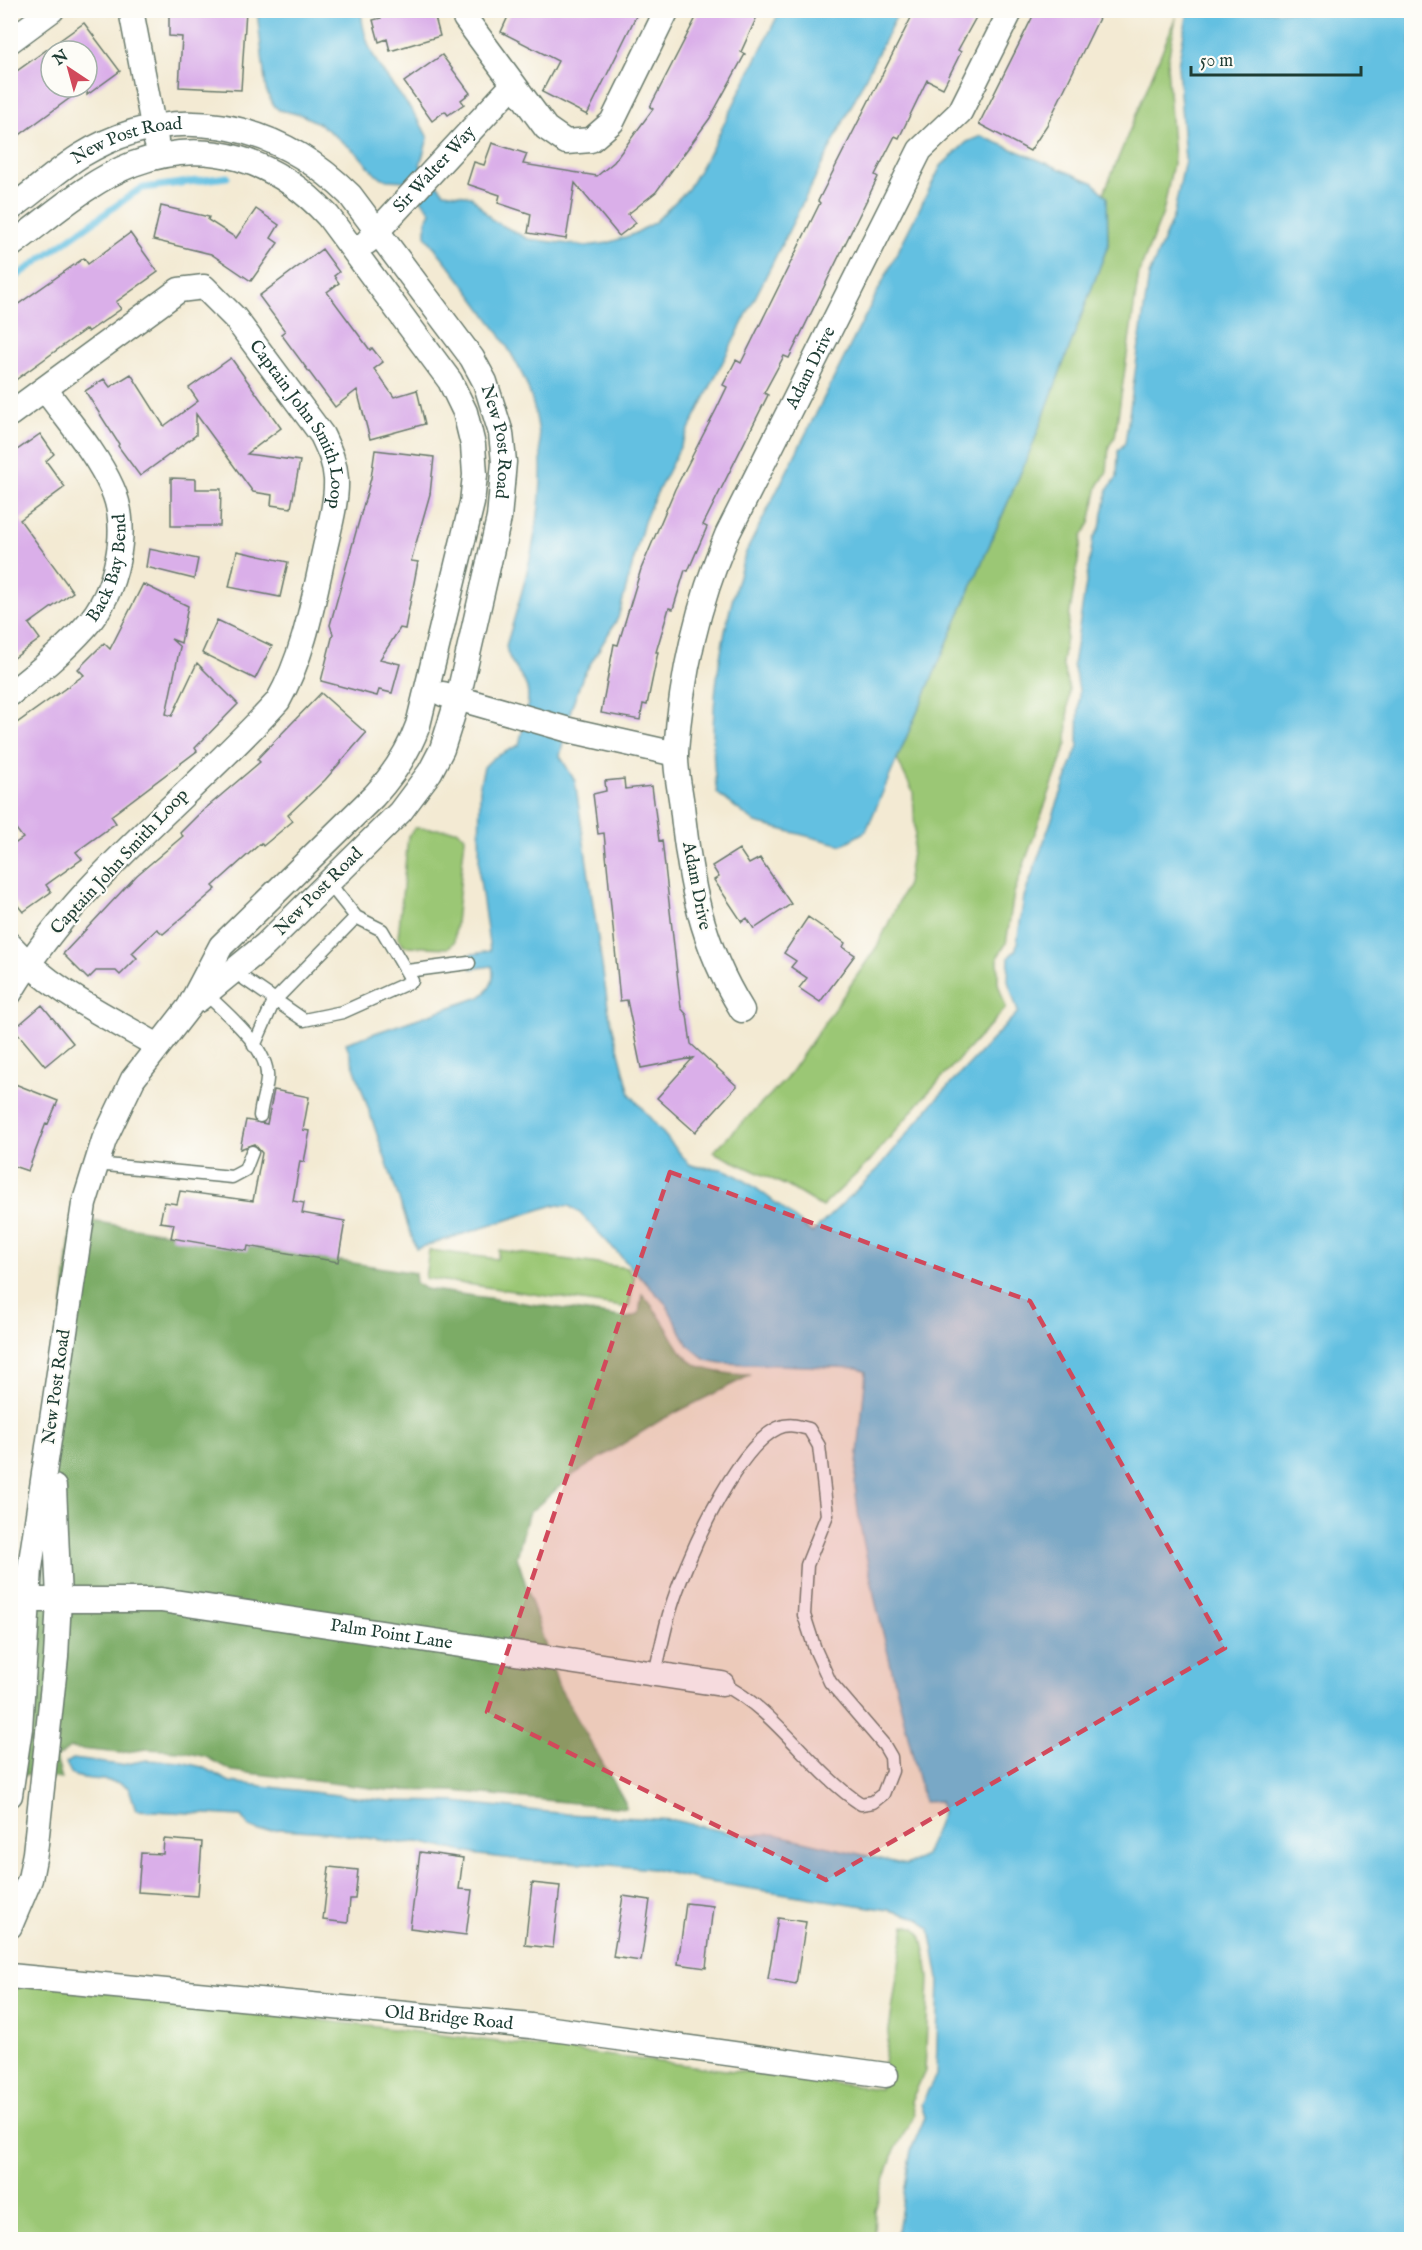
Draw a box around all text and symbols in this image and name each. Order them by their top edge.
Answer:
north arrow [39,39,99,99]
scale bar [1191,39,1360,77]
text: N [49,46,73,71]
text: 50 m [1200,50,1233,73]
street label: New Post Road [67,112,183,170]
street label: Sir Walter Way [388,121,481,218]
street label: Adam Drive [780,323,841,414]
street label: Captain John Smith Loop [244,335,348,511]
street label: New Post Road [475,382,516,500]
street label: Back Bay Bend [81,512,132,627]
street label: Captain John Smith Loop [46,784,194,940]
street label: Adam Drive [676,839,716,932]
street label: New Post Road [270,843,368,941]
street label: New Post Road [38,1328,77,1446]
street label: Palm Point Lane [329,1614,454,1655]
street label: Old Bridge Road [384,2001,515,2036]

